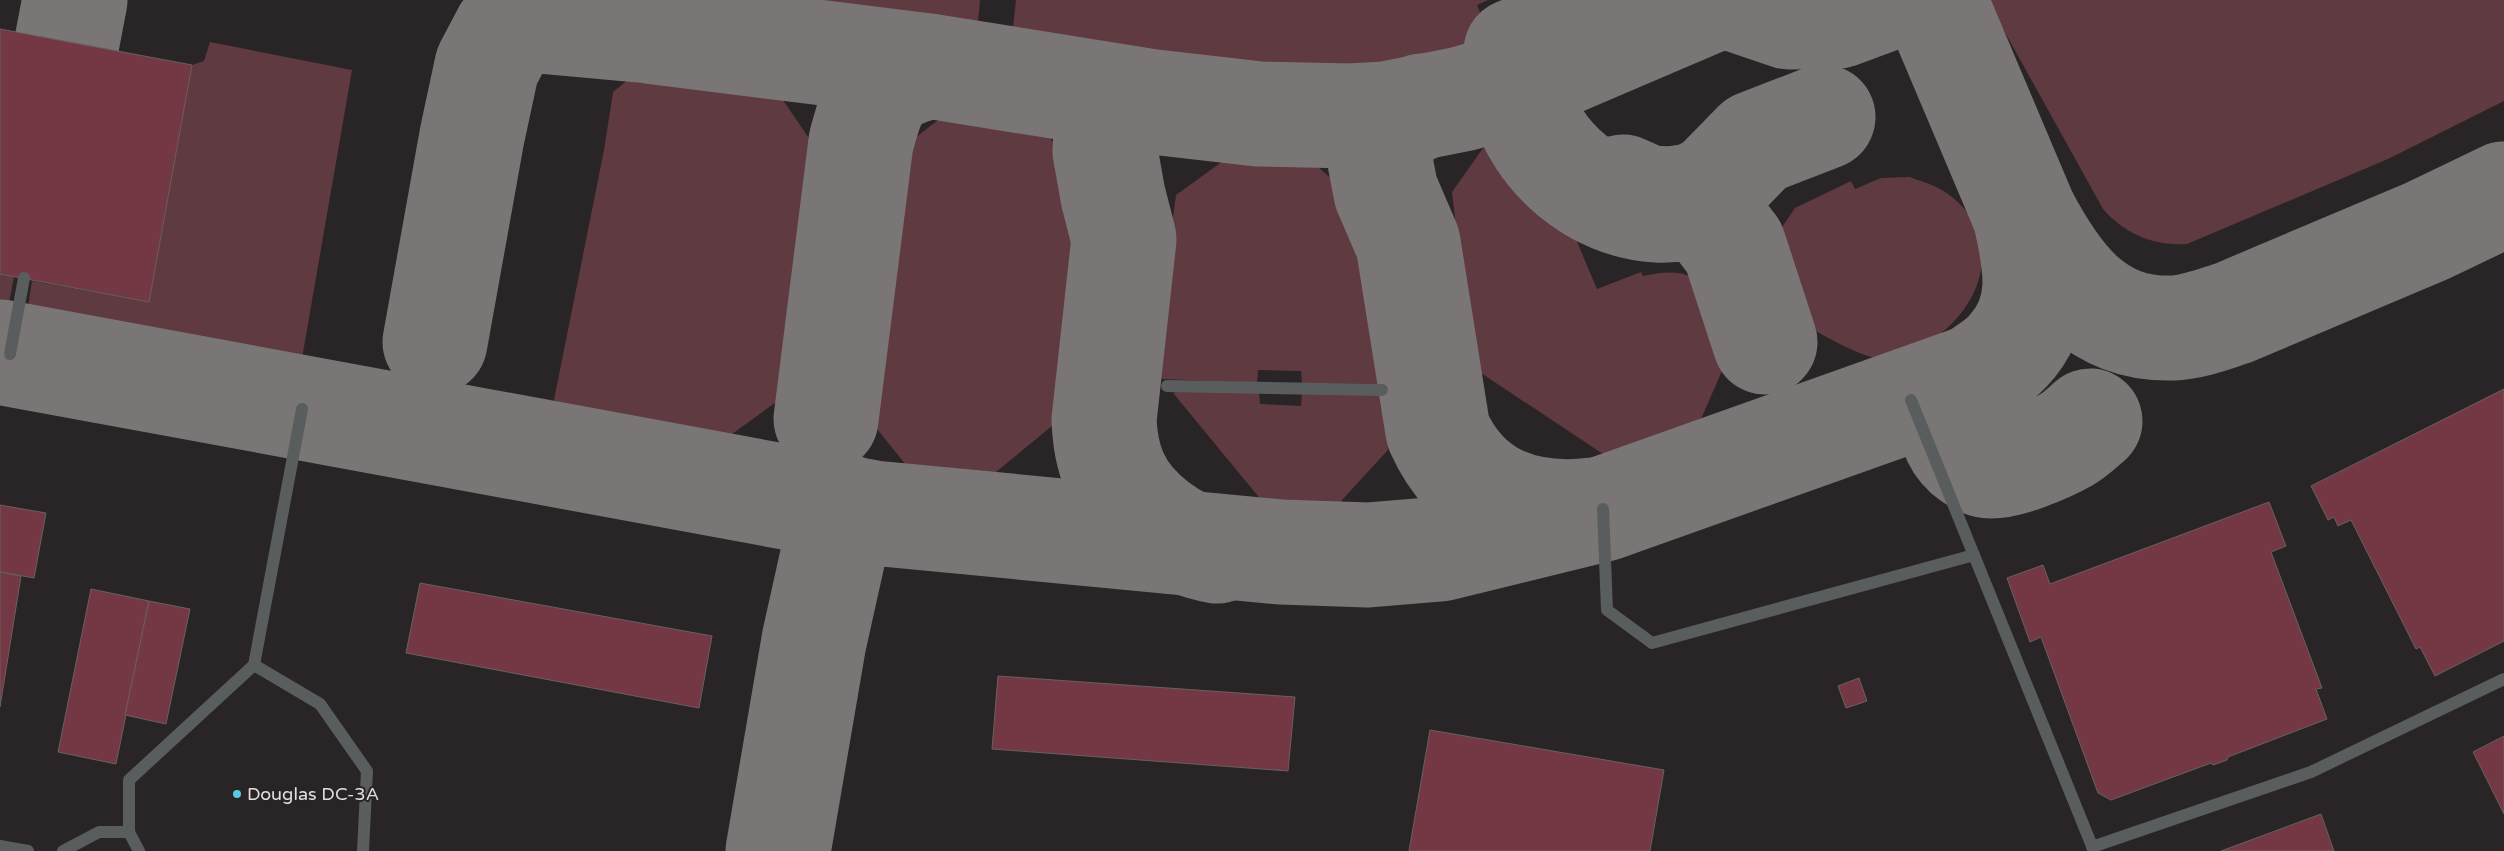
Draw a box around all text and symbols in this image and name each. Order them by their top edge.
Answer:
place label: Douglas DC-3A [247,783,379,805]
marker: Douglas DC-3A [231,788,243,800]

